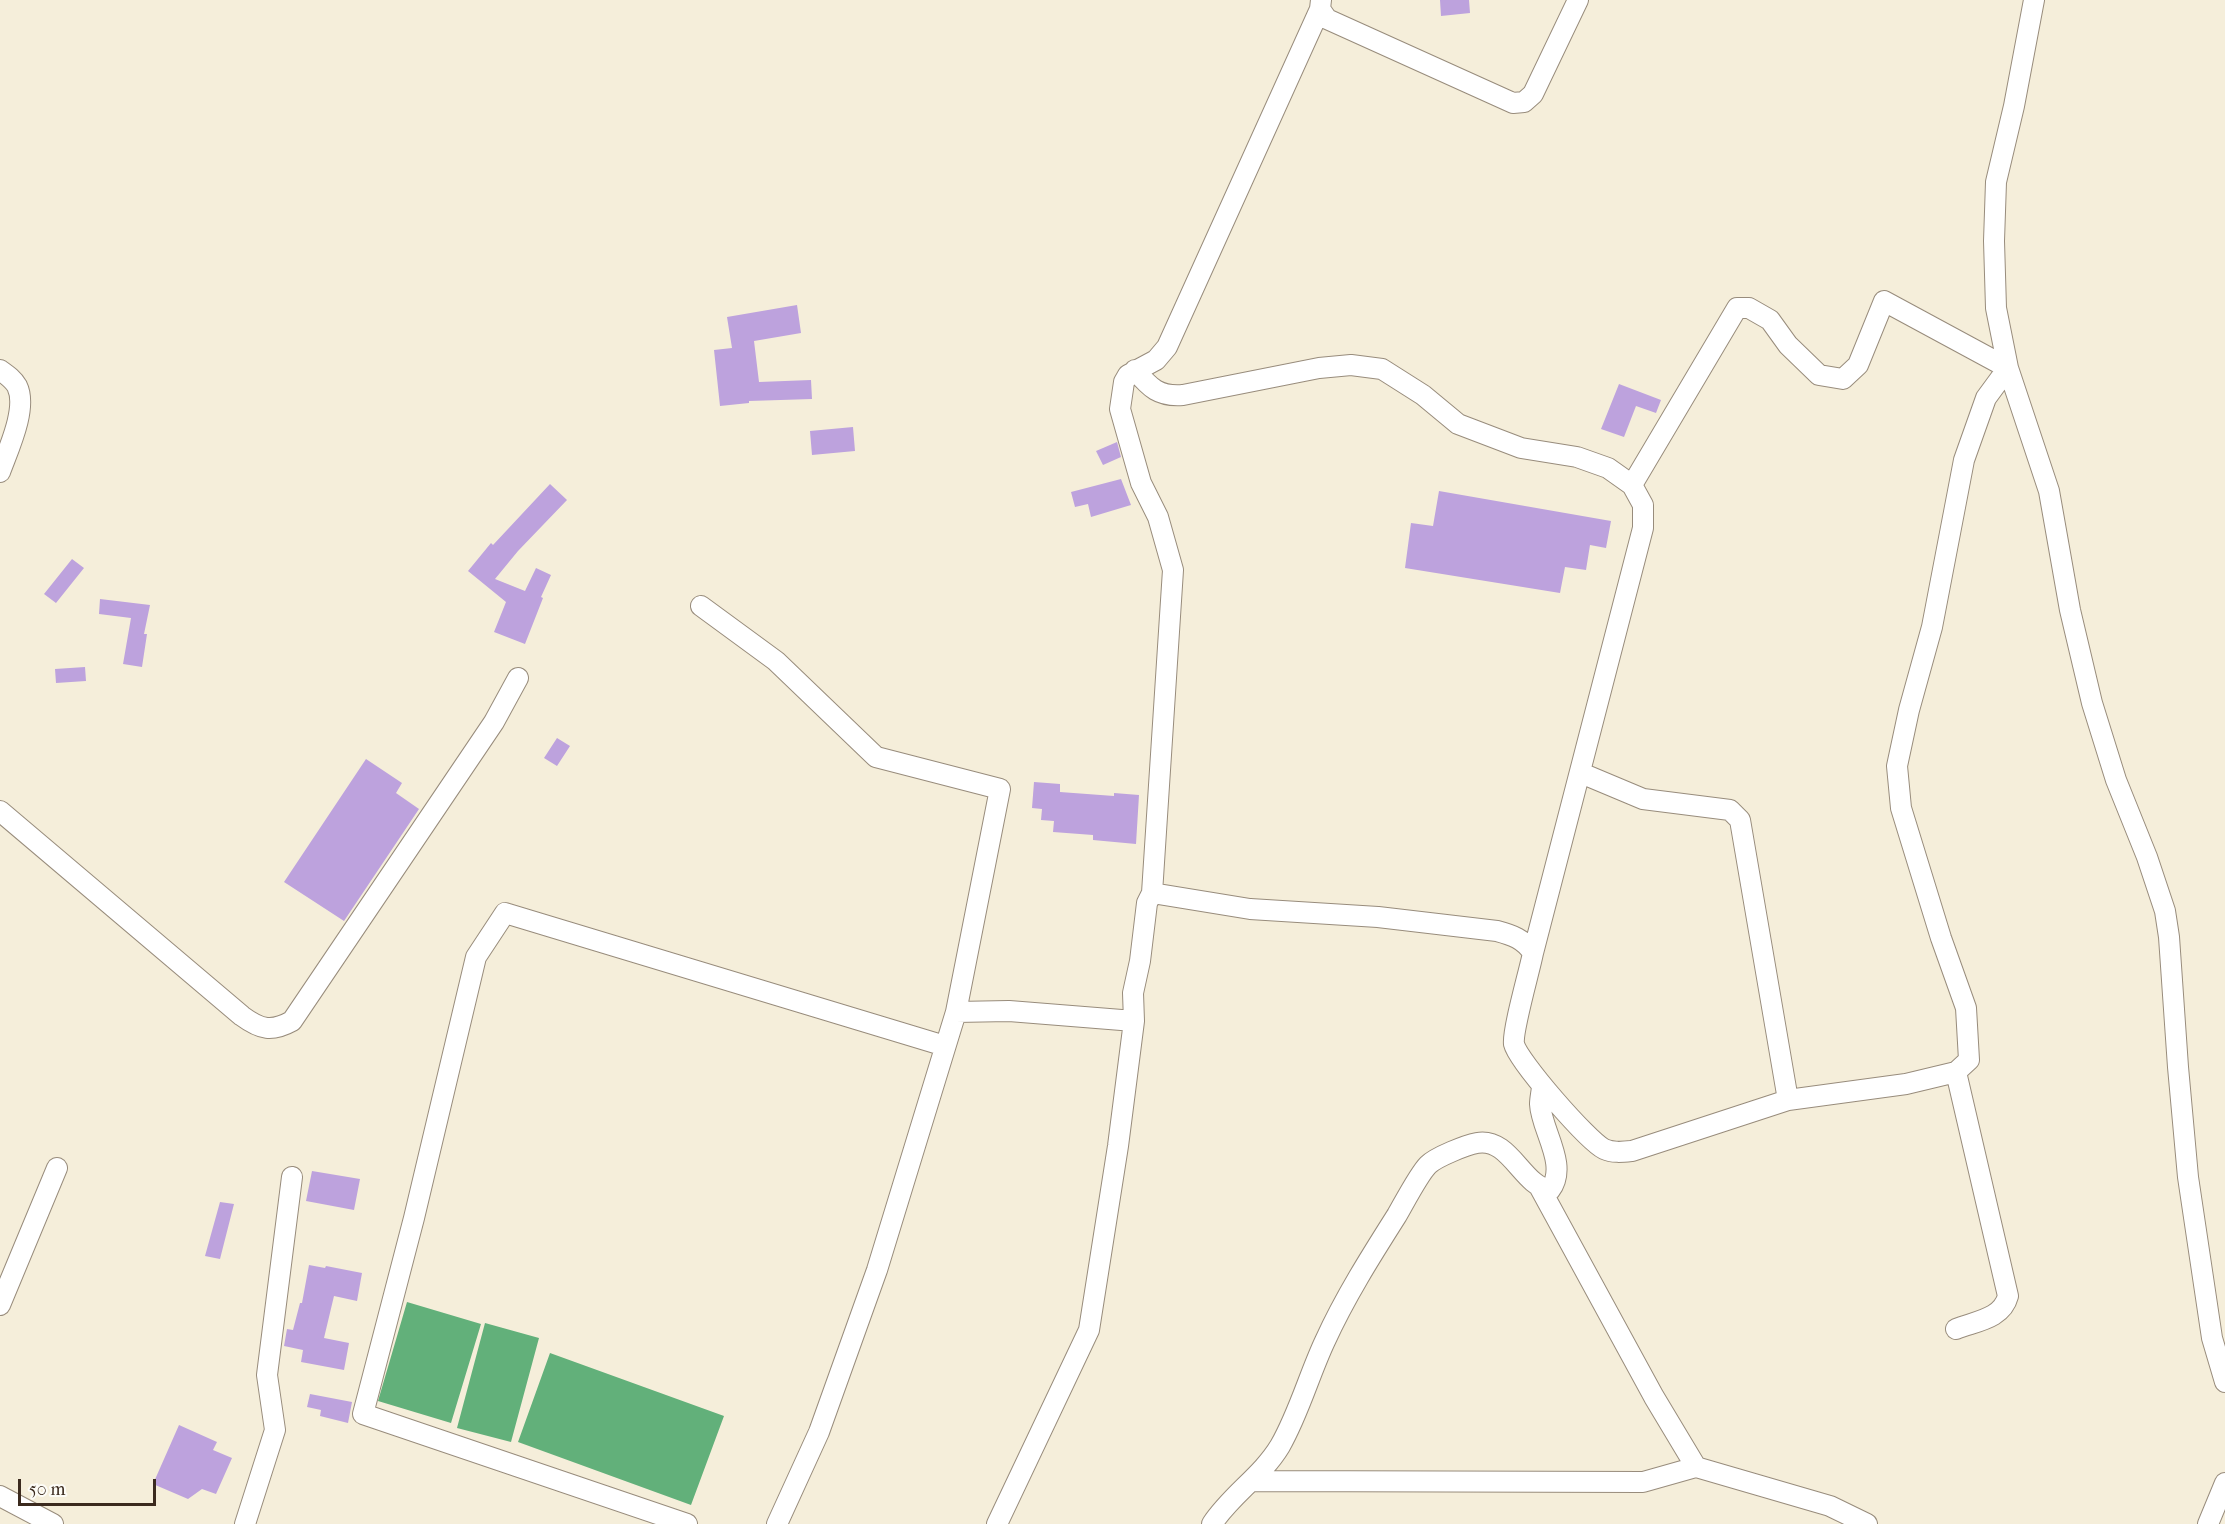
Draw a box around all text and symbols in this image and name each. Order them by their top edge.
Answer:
scale bar [21,1467,159,1505]
text: 50 m [29,1479,65,1500]

